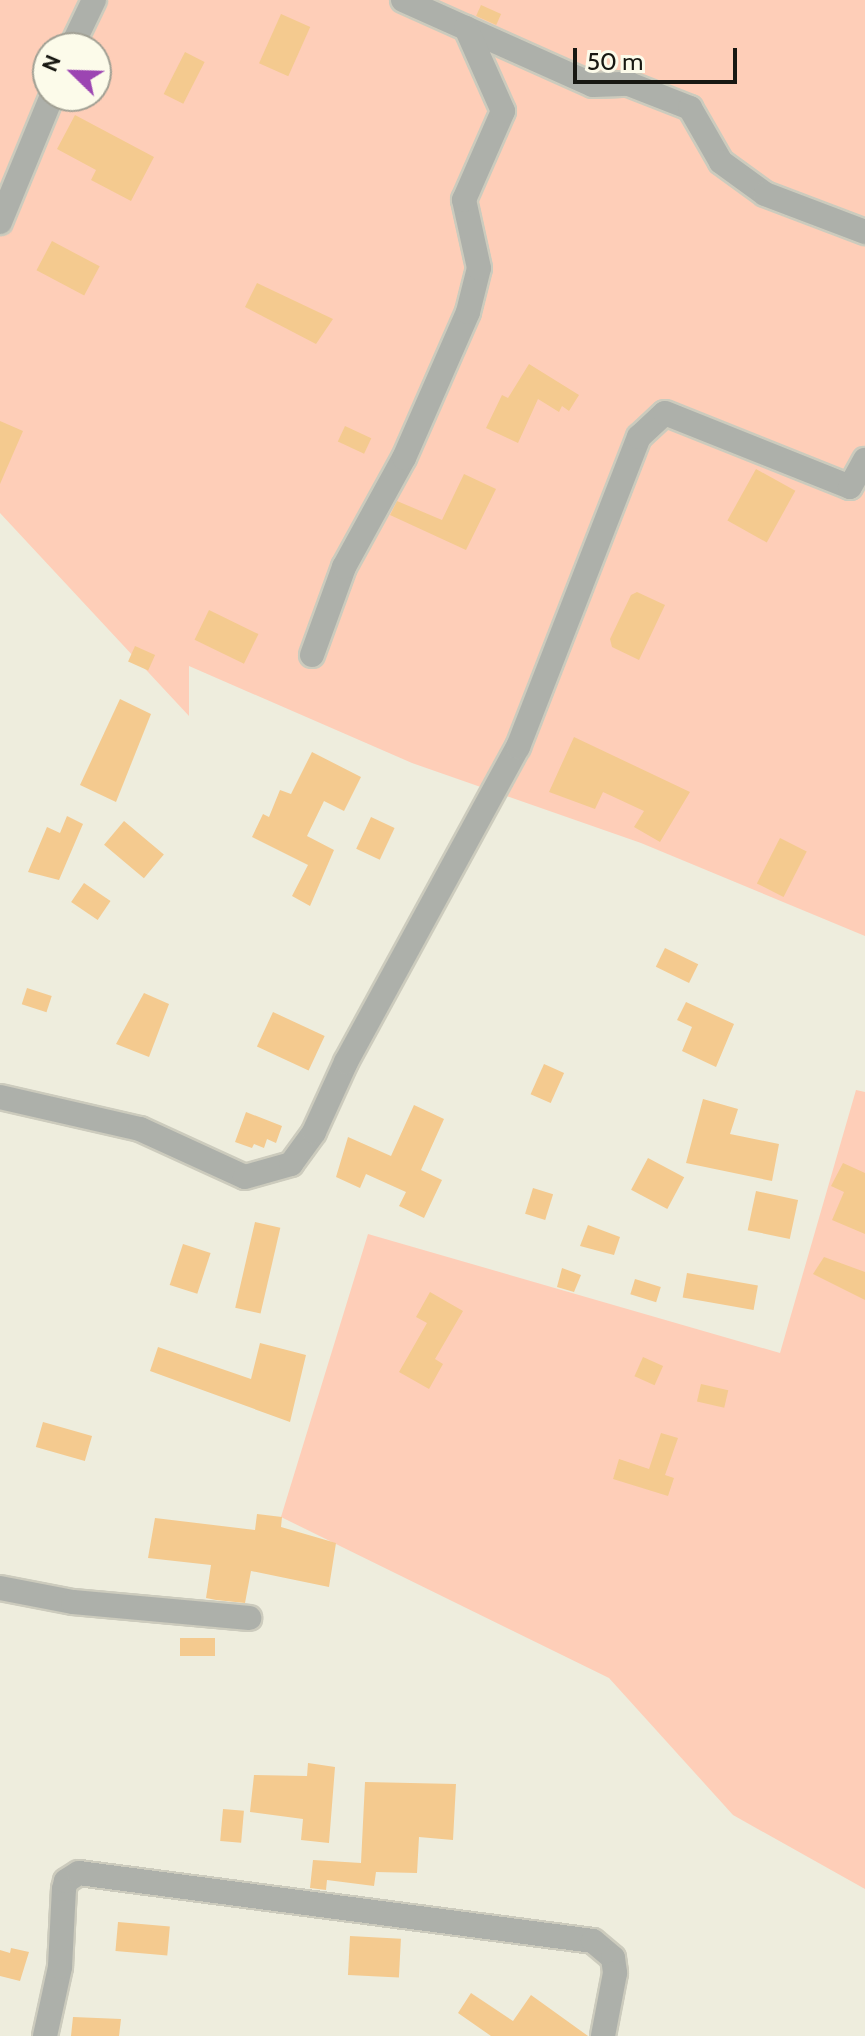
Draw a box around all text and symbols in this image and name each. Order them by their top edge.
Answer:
north arrow [32,32,112,112]
scale bar [577,32,741,82]
text: 50 m [587,47,643,76]
text: N [36,51,67,76]

